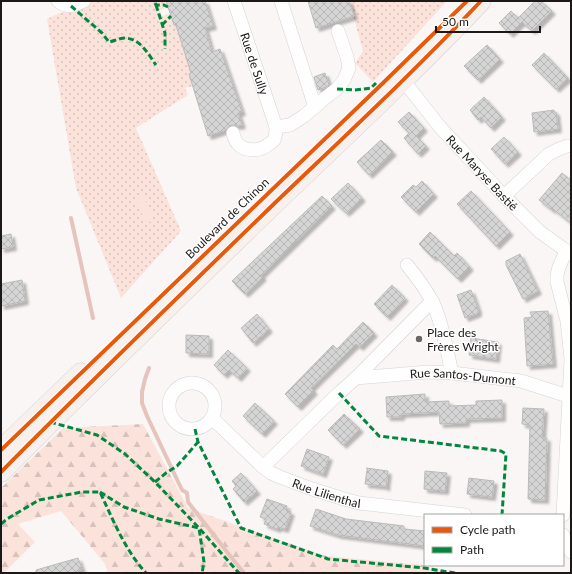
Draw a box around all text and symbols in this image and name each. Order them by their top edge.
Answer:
scale bar [436,8,540,34]
text: 50 m [442,14,469,29]
street label: Rue de Sully [238,31,272,97]
street label: Rue Maryse Bastié [443,132,521,213]
street label: Boulevard de Chinon [182,174,272,262]
place label: Place des Frères Wright [427,325,499,354]
marker: Place des Frères Wright [414,334,424,344]
street label: Rue Santos-Dumont [409,364,517,388]
street label: Rue Lilienthal [290,475,362,511]
legend [424,514,564,566]
text: Cycle path [460,522,515,537]
text: Path [460,542,484,557]

